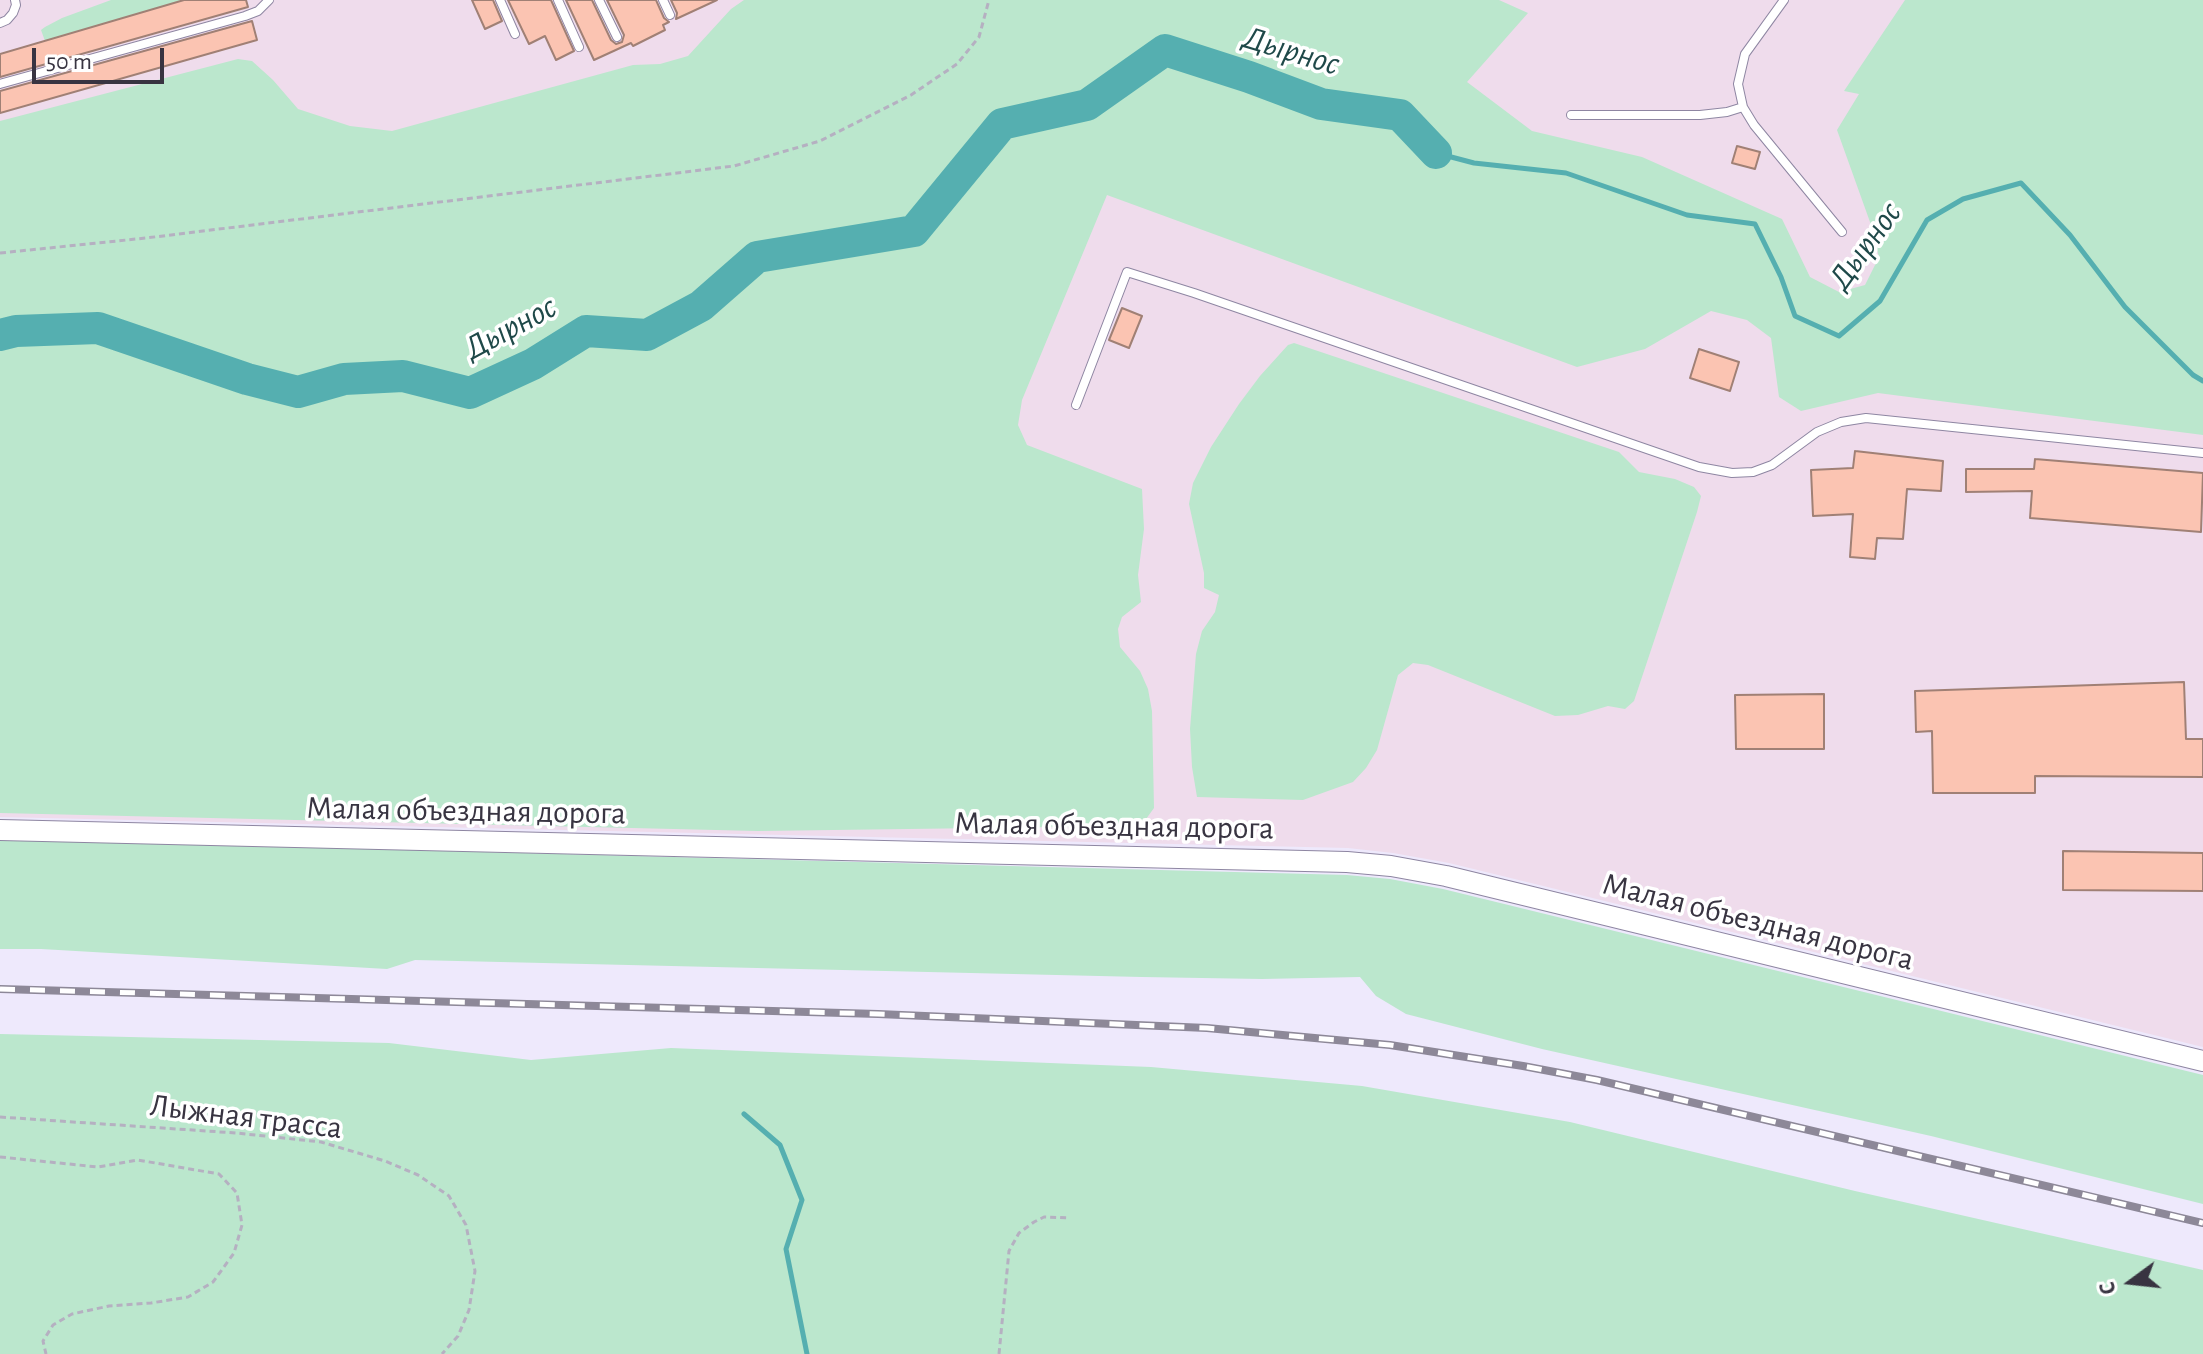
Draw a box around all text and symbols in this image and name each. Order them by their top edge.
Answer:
water label: Дырнос [1238,17,1344,85]
scale bar [36,32,168,82]
text: 50 m [46,50,92,74]
water label: Дырнос [1819,194,1911,298]
water label: Дырнос [457,287,563,369]
street label: Малая объездная дорога [306,789,626,833]
street label: Малая объездная дорога [954,804,1274,848]
street label: Малая объездная дорога [1598,865,1918,979]
street label: Лыжная трасса [148,1086,344,1148]
north arrow [2091,1242,2171,1322]
text: С [2096,1279,2120,1297]

